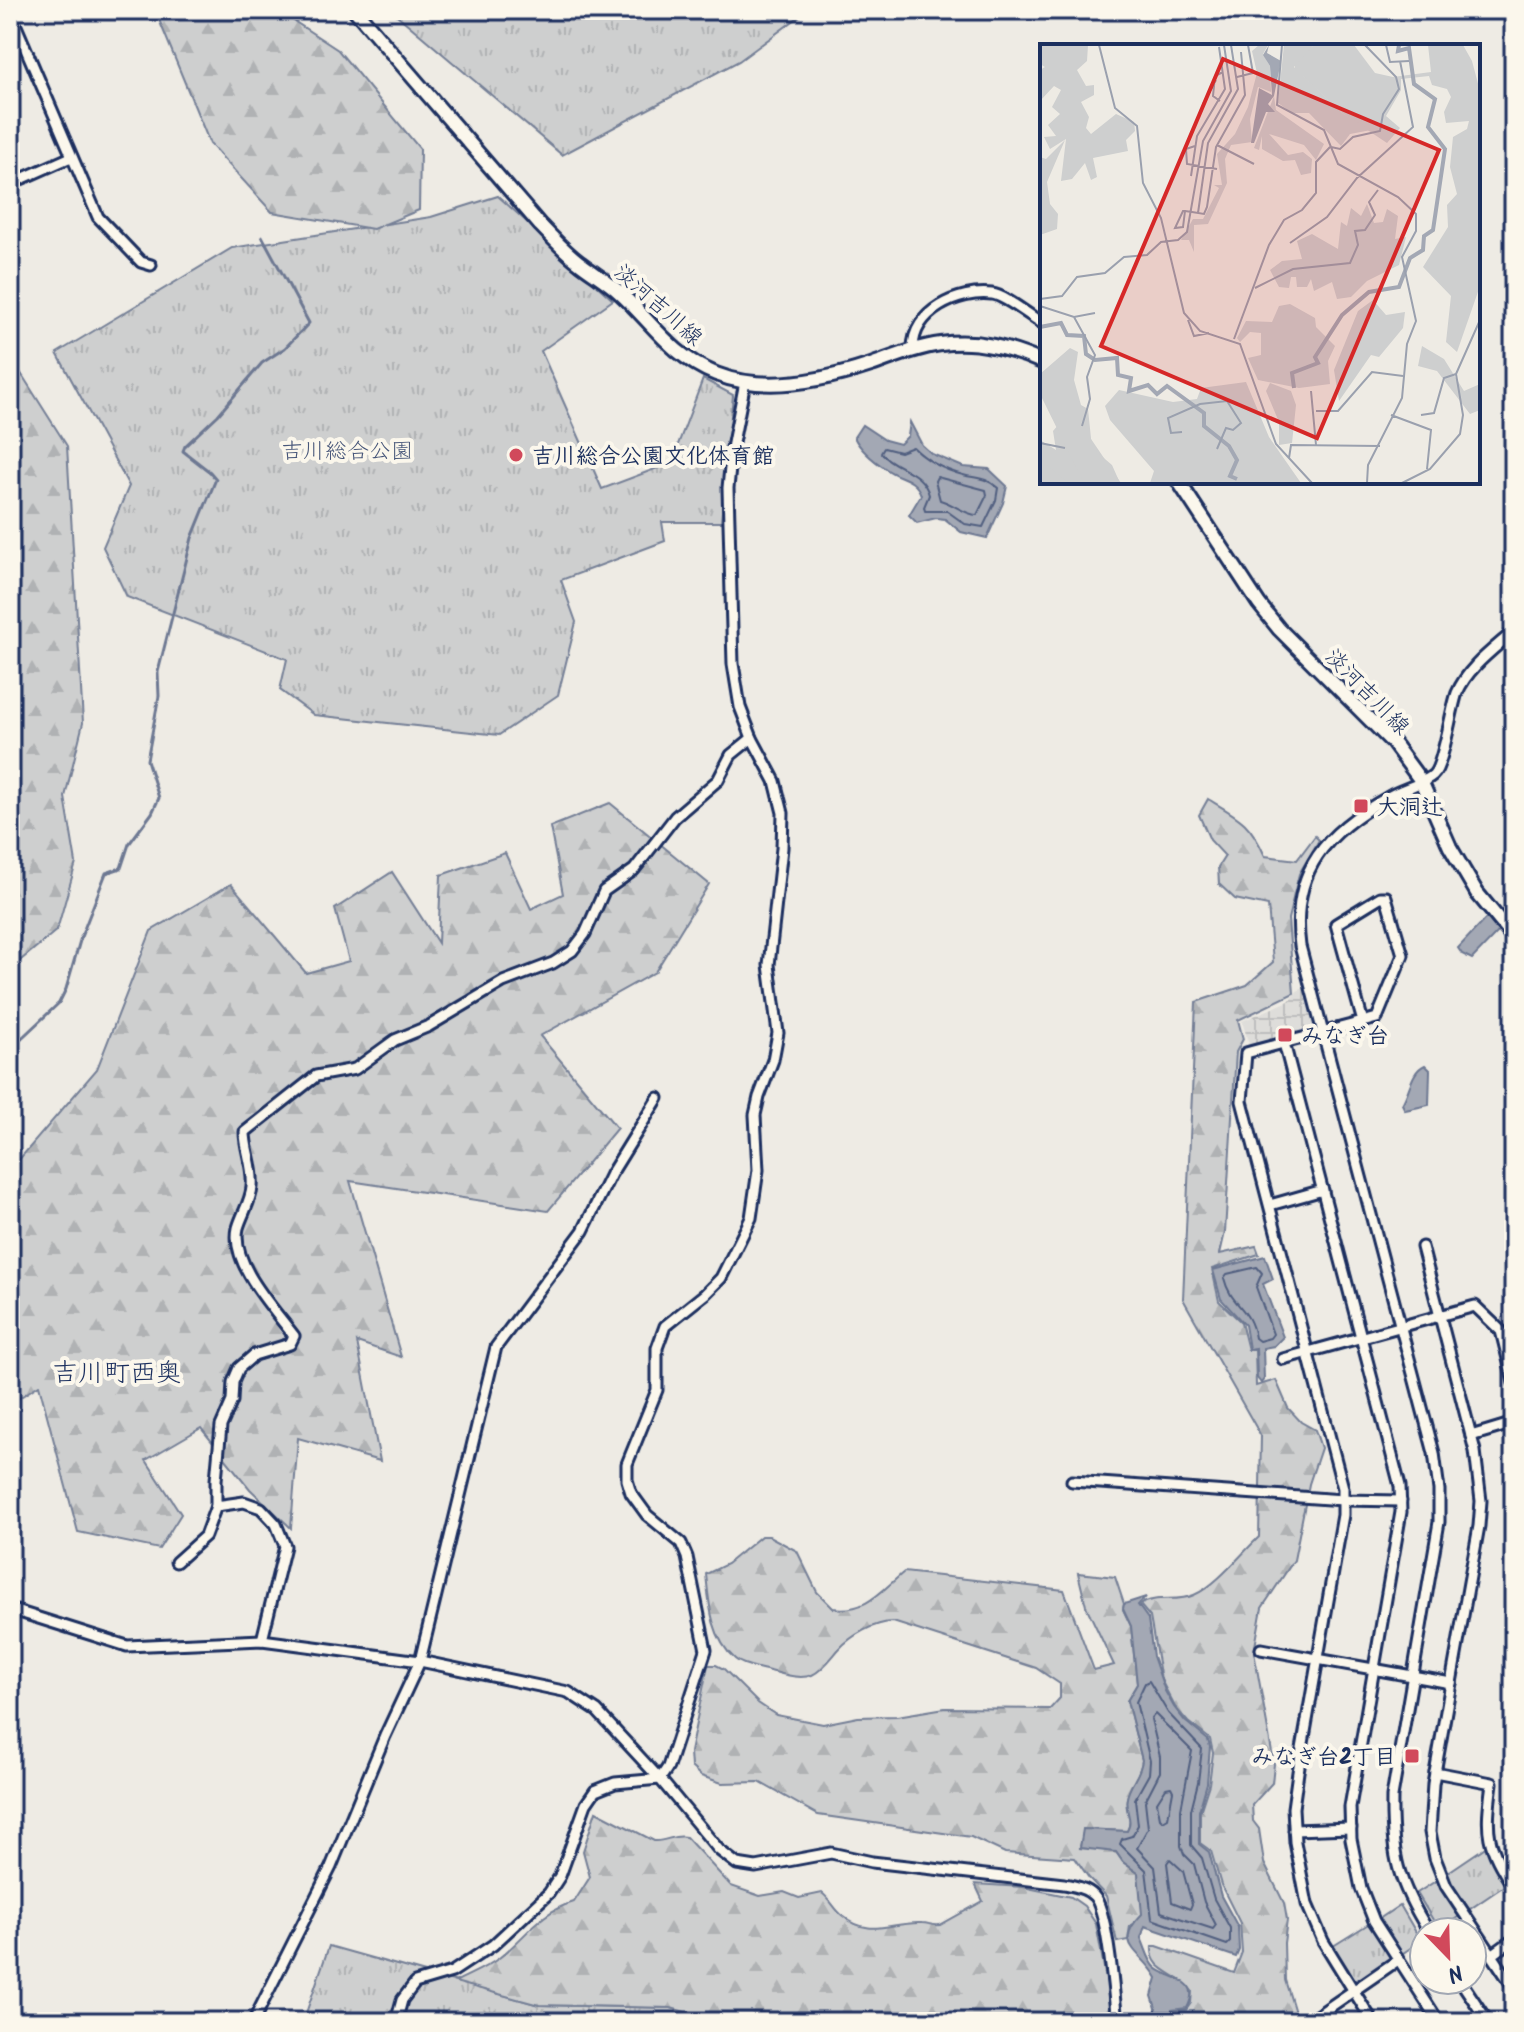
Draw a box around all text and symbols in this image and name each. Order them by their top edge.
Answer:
inset map [1040,44,1480,484]
street label: 淡河吉川線 [605,256,710,356]
park label: 吉川総合公園 [281,435,413,470]
place label: 吉川総合公園文化体育館 [532,440,774,475]
marker: 吉川総合公園文化体育館 [507,446,525,464]
street label: 淡河吉川線 [1315,641,1417,744]
place label: 大洞辻 [1377,791,1443,826]
marker: 大洞辻 [1352,797,1370,815]
place label: みなぎ台 [1301,1020,1389,1055]
marker: みなぎ台 [1276,1026,1294,1044]
district label: 吉川町西奥 [52,1353,182,1395]
place label: みなぎ台2丁目 [1251,1741,1396,1776]
marker: みなぎ台2丁目 [1403,1747,1421,1765]
north arrow [1408,1916,1488,1996]
text: N [1442,1953,1468,1991]

